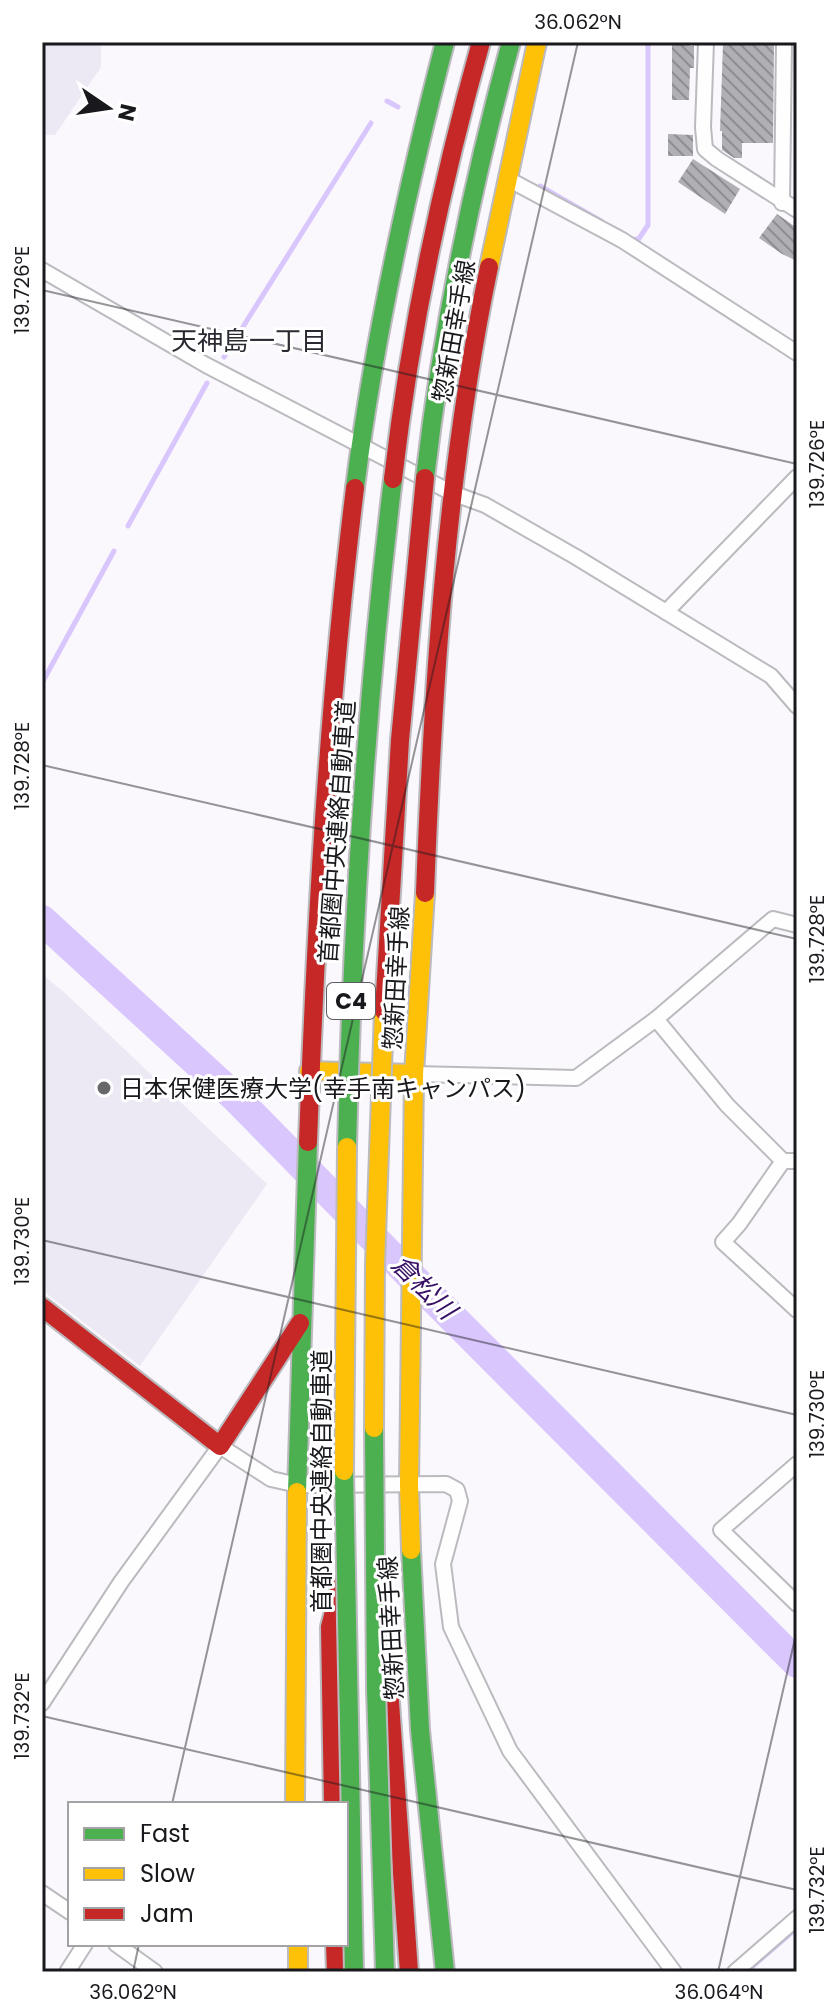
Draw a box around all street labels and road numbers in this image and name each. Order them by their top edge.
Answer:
street label: 惣新田幸手線 [425,257,483,405]
street label: 首都圏中央連絡自動車道 [311,699,363,965]
street label: 惣新田幸手線 [376,905,416,1051]
road number: C4 [327,983,375,1019]
street label: 首都圏中央連絡自動車道 [305,1349,338,1613]
street label: 惣新田幸手線 [371,1555,411,1701]

